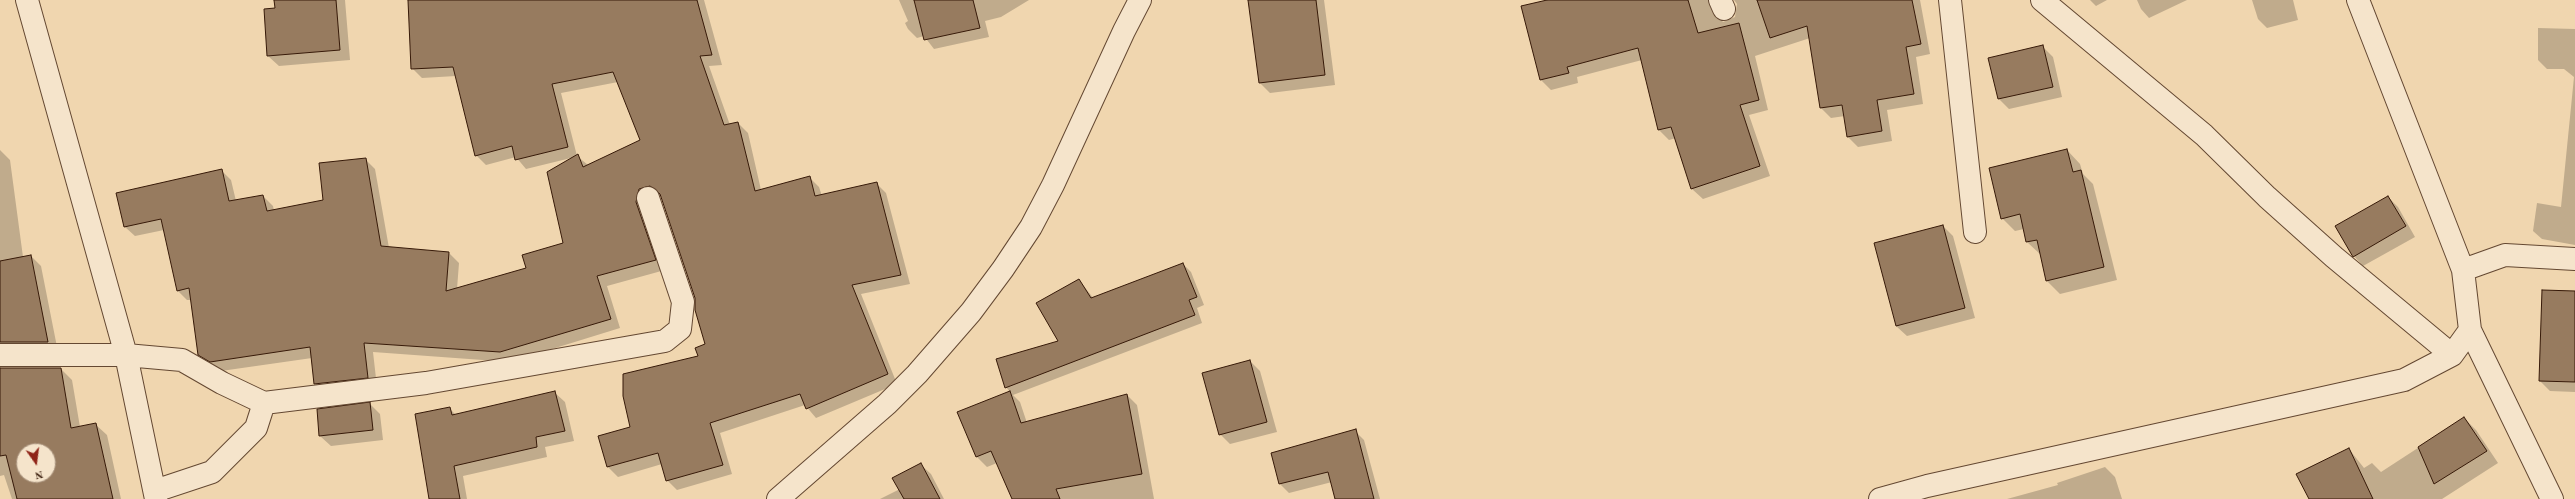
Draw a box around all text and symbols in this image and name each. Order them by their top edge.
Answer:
north arrow [16,443,56,483]
text: N [33,468,44,481]

